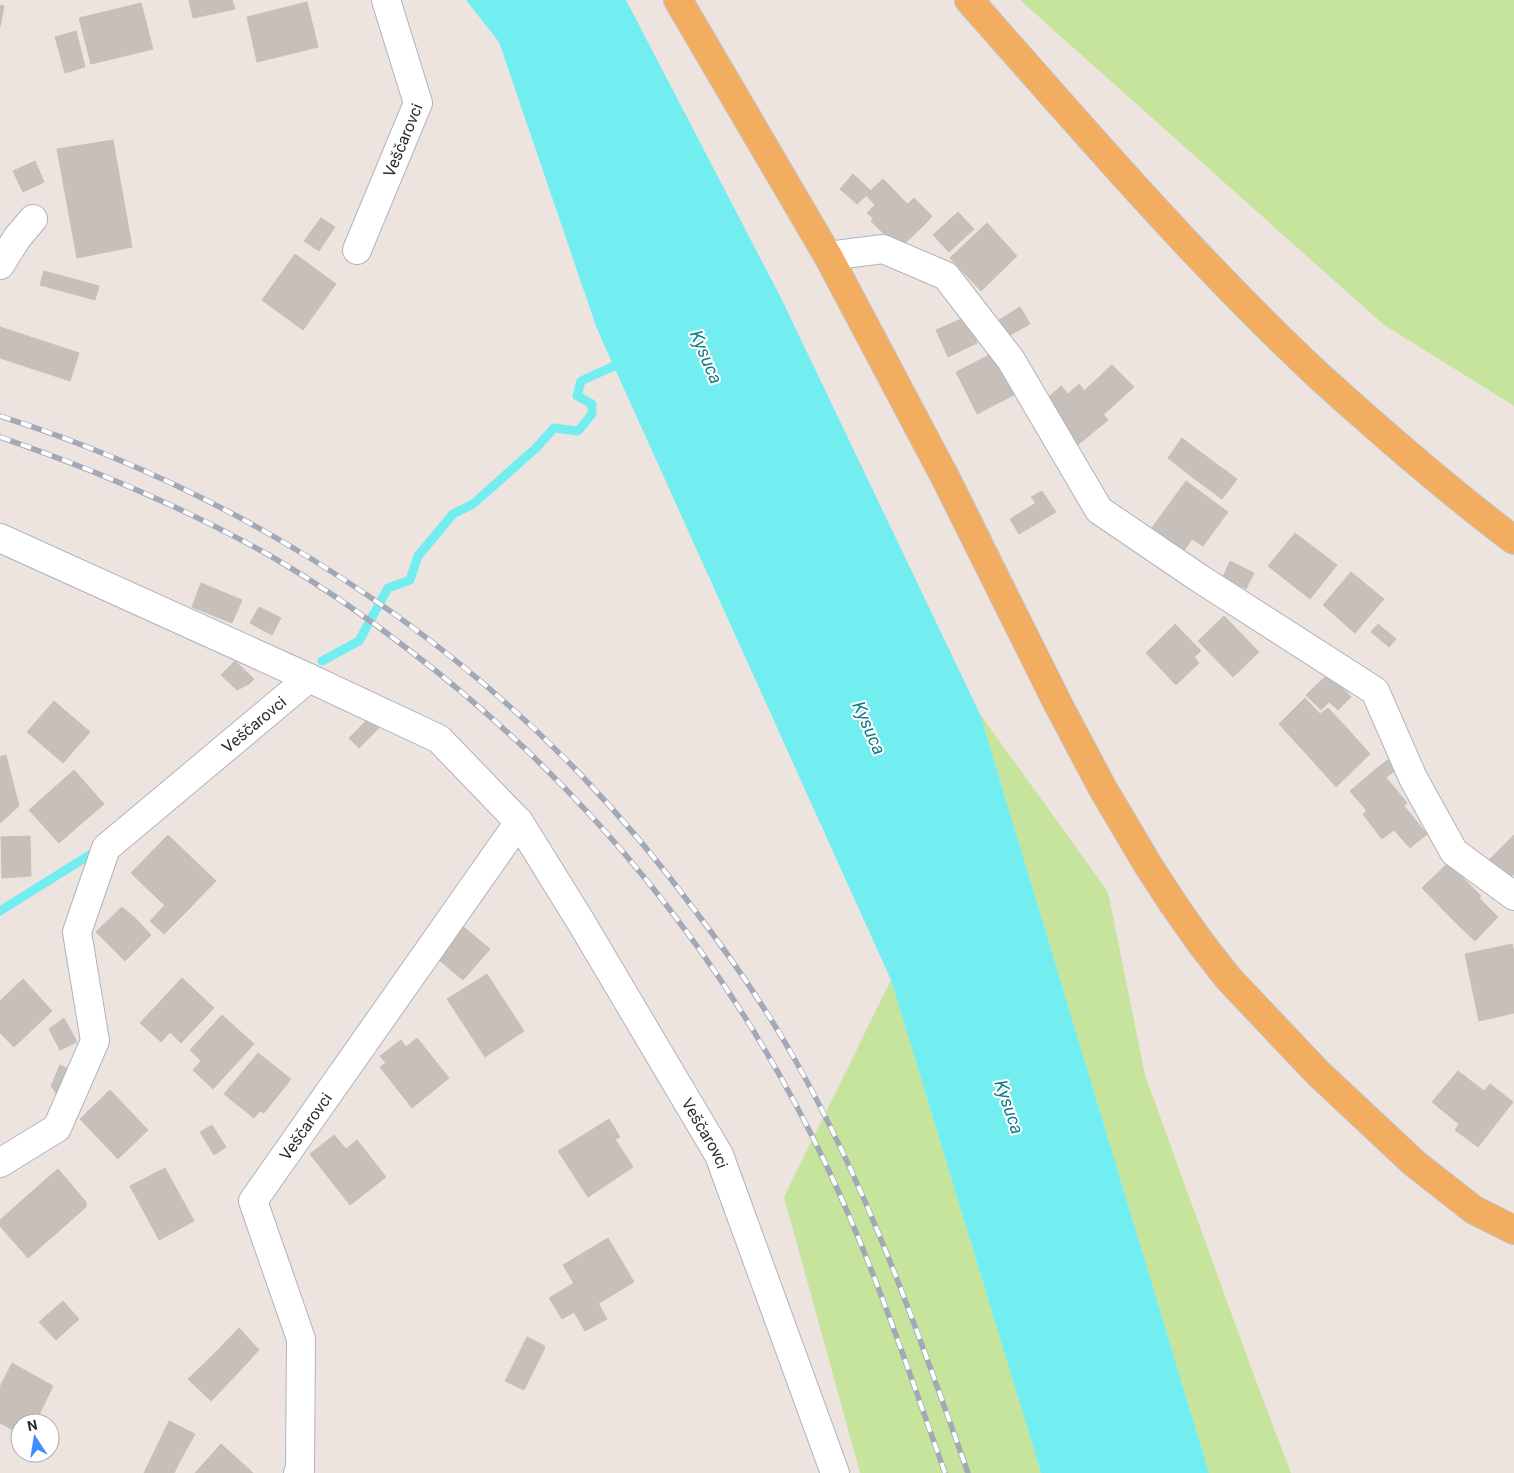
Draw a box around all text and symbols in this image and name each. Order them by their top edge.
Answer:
street label: Veščarovci [379,101,427,180]
water label: Kysuca [686,327,727,387]
street label: Veščarovci [218,692,290,757]
water label: Kysuca [848,698,890,758]
water label: Kysuca [990,1077,1029,1137]
street label: Veščarovci [276,1089,336,1164]
street label: Veščarovci [678,1095,732,1171]
north arrow [10,1413,60,1463]
text: N [26,1416,39,1434]

